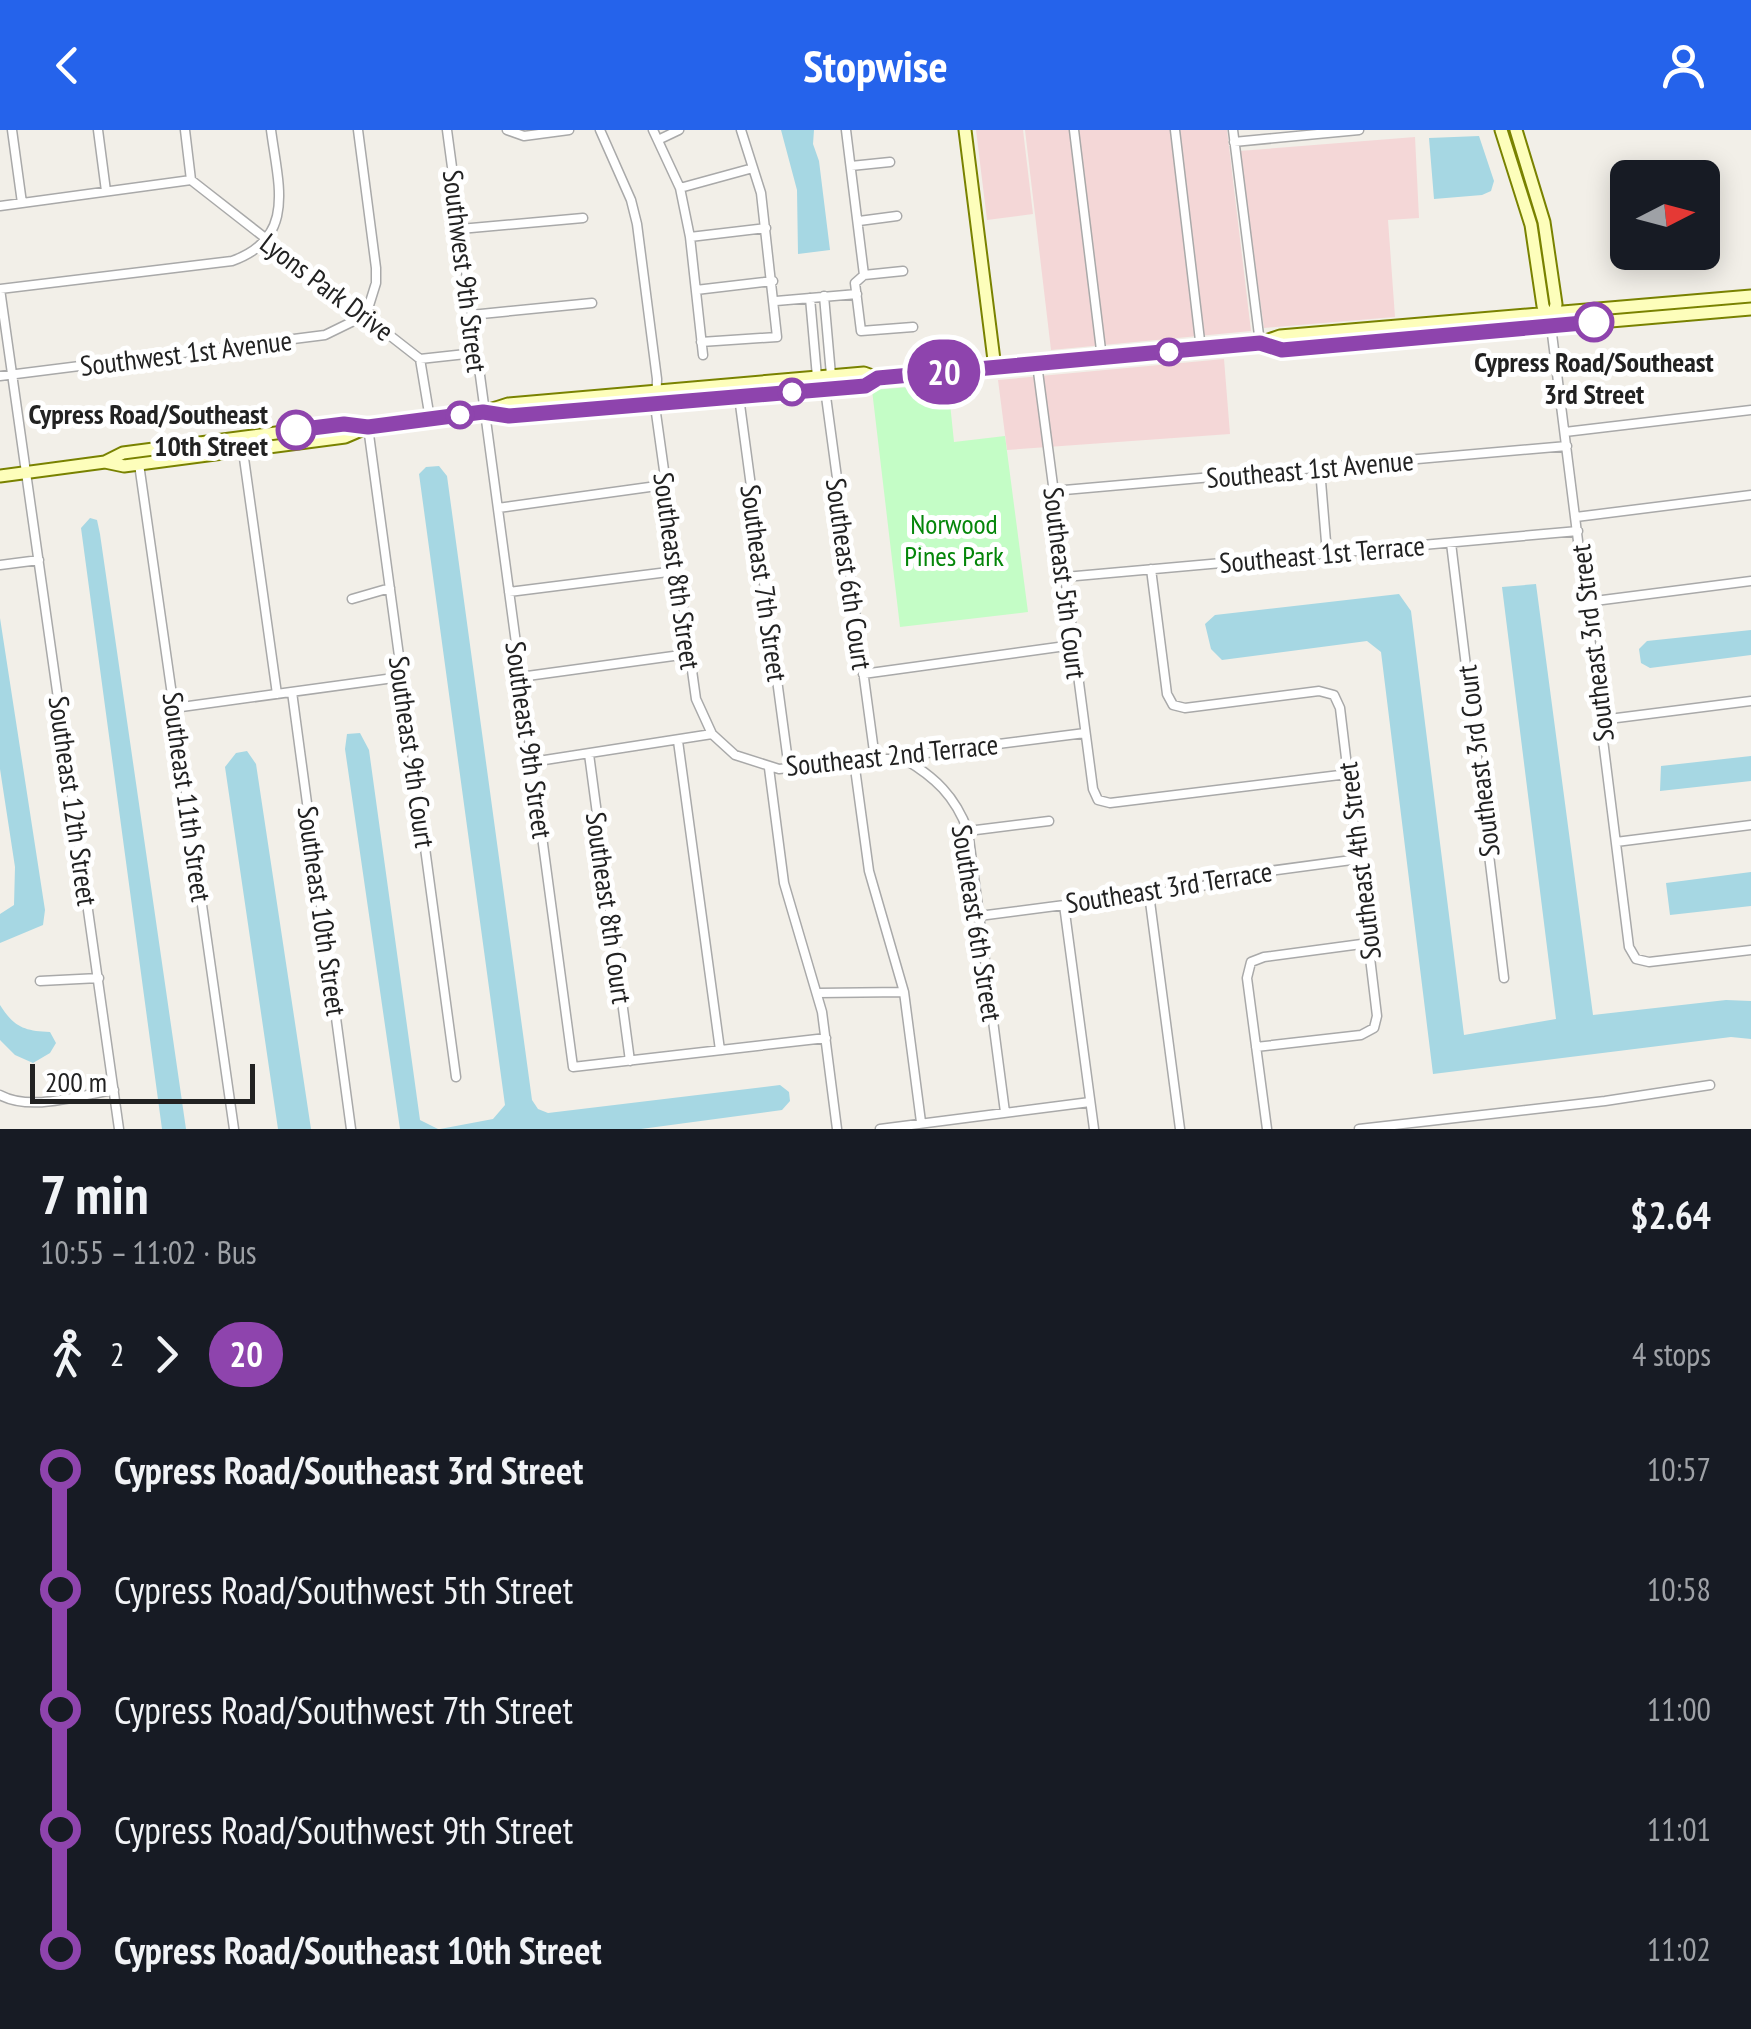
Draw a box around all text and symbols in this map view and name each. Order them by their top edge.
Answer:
text: Stopwise [803,36,948,94]
icon: back [40,38,95,93]
icon: person [1656,38,1711,93]
north arrow [1610,160,1720,270]
map controls [1610,160,1720,270]
street label: Southwest 9th Street [435,168,496,375]
street label: Lyons Park Drive [253,224,401,349]
marker: Cypress Road/Southeast 3rd Street [1575,303,1613,341]
street label: Southwest 1st Avenue [78,321,294,384]
unlabelled marker [1156,339,1182,365]
line badge: 20 [899,340,989,404]
place label: Cypress Road/Southeast 3rd Street [1474,343,1714,412]
text: 20 [927,349,961,395]
unlabelled marker [779,379,805,405]
place label: Cypress Road/Southeast 10th Street [29,395,268,464]
unlabelled marker [447,402,473,428]
marker: Cypress Road/Southeast 10th Street [277,411,315,449]
street label: Southeast 1st Avenue [1205,441,1415,496]
street label: Southeast 8th Street [645,470,710,672]
street label: Southeast 6th Court [818,476,881,672]
street label: Southeast 7th Street [732,482,797,684]
street label: Southeast 5th Court [1035,485,1096,681]
park label: Norwood Pines Park [904,505,1004,574]
street label: Southeast 1st Terrace [1218,526,1426,581]
street label: Southeast 3rd Street [1561,542,1622,744]
street label: Southeast 9th Street [497,639,562,841]
street label: Southeast 9th Court [381,654,444,850]
street label: Southeast 3rd Court [1447,663,1508,859]
street label: Southeast 11th Street [154,690,221,904]
street label: Southeast 12th Street [40,694,107,908]
street label: Southeast 2nd Terrace [784,725,1000,784]
street label: Southeast 4th Street [1328,760,1389,962]
street label: Southeast 10th Street [289,804,356,1018]
street label: Southeast 8th Court [578,810,641,1006]
street label: Southeast 6th Street [944,822,1011,1024]
street label: Southeast 3rd Terrace [1063,852,1275,921]
scale bar [30,1059,255,1104]
text: 200 m [45,1063,107,1100]
text: 7 min [40,1158,149,1229]
text: $2.64 [1630,1190,1711,1239]
text: 10:55 – 11:02 · Bus [40,1231,257,1273]
icon: walk [40,1327,95,1382]
icon: forward [139,1327,194,1382]
text: 20 [229,1331,263,1377]
text: 2 [110,1333,124,1375]
text: 4 stops [1632,1333,1711,1375]
text: Cypress Road/Southeast 3rd Street [114,1445,583,1494]
text: 10:57 [1647,1448,1711,1490]
text: Cypress Road/Southwest 5th Street [114,1565,573,1614]
text: 10:58 [1647,1568,1711,1610]
text: Cypress Road/Southwest 7th Street [114,1685,573,1734]
text: 11:00 [1647,1688,1711,1730]
text: Cypress Road/Southwest 9th Street [114,1805,573,1854]
text: 11:01 [1647,1808,1711,1850]
text: Cypress Road/Southeast 10th Street [114,1925,601,1974]
text: 11:02 [1647,1928,1711,1970]

